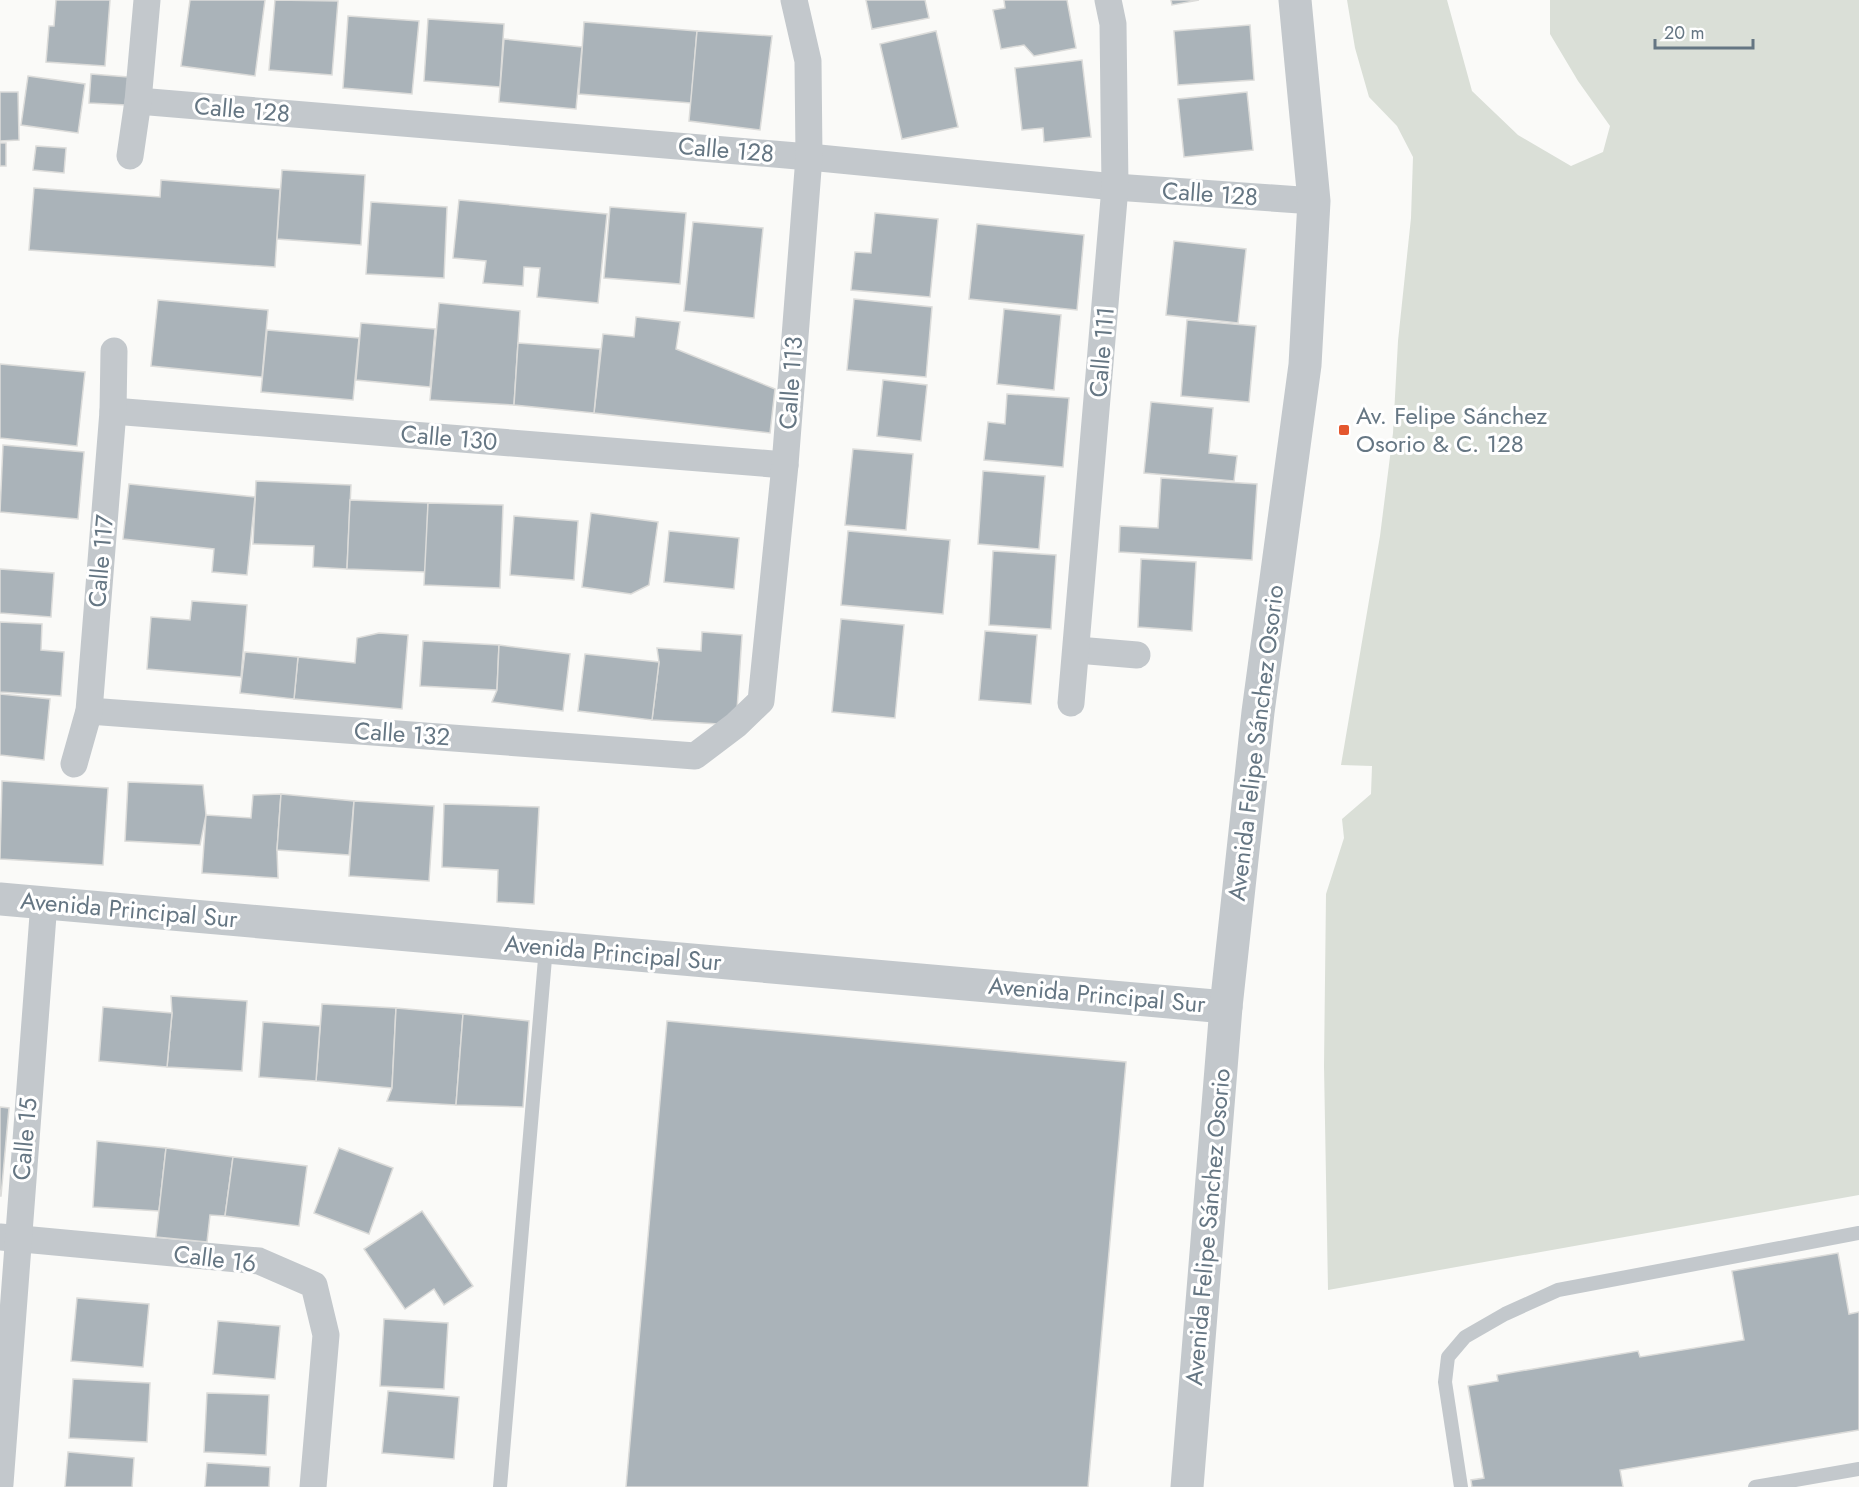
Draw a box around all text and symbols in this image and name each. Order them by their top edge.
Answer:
scale bar [1655,12,1752,50]
text: 20 m [1664,20,1704,46]
street label: Calle 128 [193,88,291,131]
street label: Calle 128 [677,128,775,171]
street label: Calle 128 [1161,173,1259,214]
street label: Calle 111 [1080,305,1123,399]
street label: Calle 113 [770,335,811,431]
place label: Av. Felipe Sánchez Osorio & C. 128 [1356,398,1547,461]
street label: Calle 130 [399,416,499,459]
marker: Av. Felipe Sánchez Osorio & C. 128 [1337,423,1351,437]
street label: Calle 117 [79,513,122,609]
street label: Avenida Felipe Sánchez Osorio [1219,583,1292,903]
street label: Calle 132 [353,713,451,754]
street label: Avenida Principal Sur [19,883,240,936]
street label: Avenida Principal Sur [503,926,724,979]
street label: Avenida Principal Sur [987,968,1208,1021]
street label: Avenida Felipe Sánchez Osorio [1176,1067,1239,1387]
street label: Calle 15 [3,1096,46,1182]
street label: Calle 16 [172,1236,258,1281]

